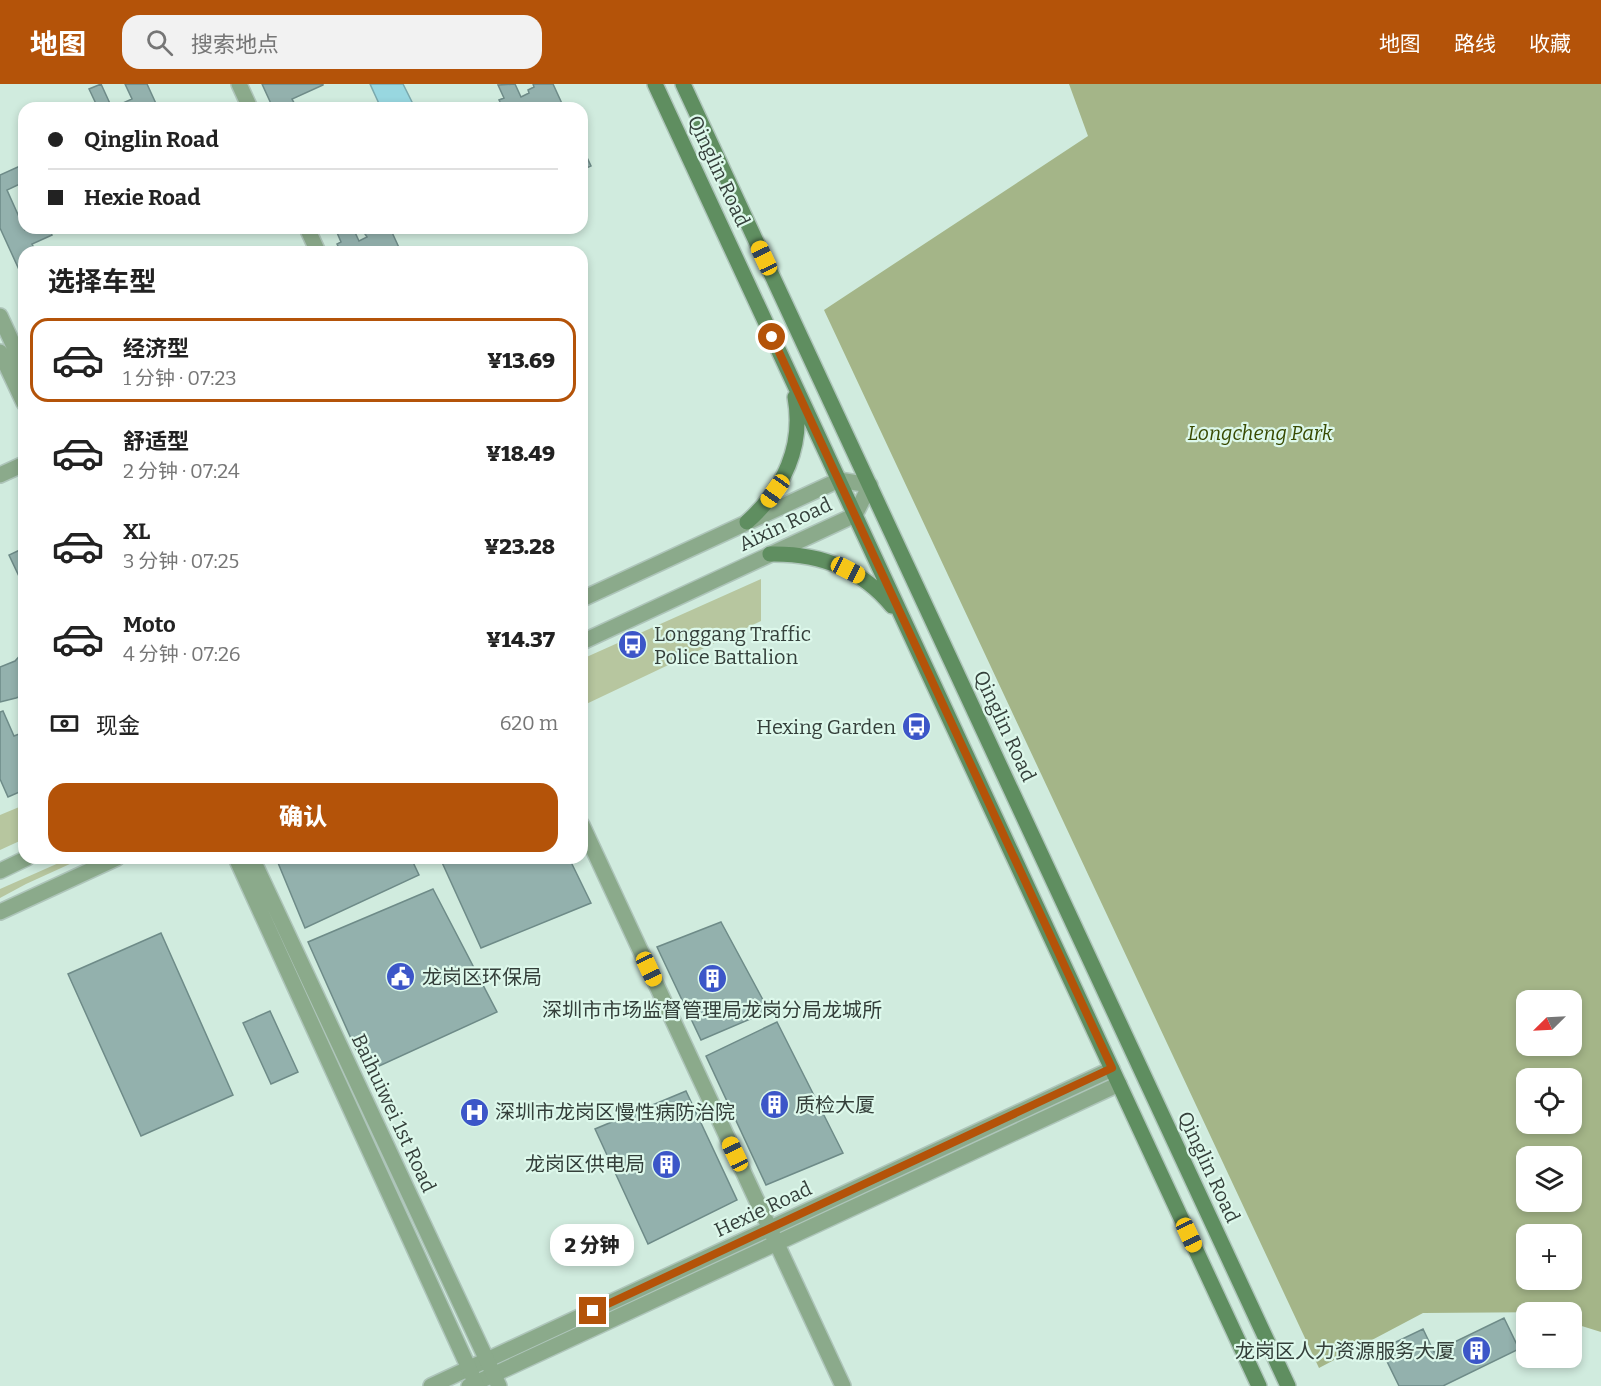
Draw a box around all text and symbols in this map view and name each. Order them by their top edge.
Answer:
search box [122,15,542,69]
icon: search [143,26,176,59]
text: 地图 [30,28,86,61]
text: 搜索地点 [191,31,279,58]
text: 地图 [1379,31,1421,57]
text: 路线 [1454,31,1496,57]
text: 收藏 [1529,31,1571,57]
street label: Qinglin Road [683,112,755,231]
text: Qinglin Road [84,126,219,153]
text: Hexie Road [84,184,200,211]
car [748,238,780,278]
text: 选择车型 [48,266,156,298]
route start [758,323,785,350]
icon: car [51,333,105,387]
text: 经济型 [123,335,189,362]
text: ¥13.69 [487,347,555,374]
text: 1 分钟 · 07:23 [123,366,237,390]
park label: Longcheng Park [1187,421,1333,445]
icon: car [51,426,105,480]
text: 舒适型 [123,428,189,455]
text: ¥18.49 [486,440,555,467]
text: 2 分钟 · 07:24 [123,459,240,483]
car [757,471,793,511]
street label: Aixin Road [735,492,835,556]
text: XL [123,518,150,545]
icon: car [51,519,105,573]
text: ¥23.28 [484,533,555,560]
text: 3 分钟 · 07:25 [123,549,239,573]
car [828,554,868,586]
text: Moto [123,611,176,638]
icon: car [51,612,105,666]
place label: Longgang Traffic Police Battalion [654,622,811,669]
text: ¥14.37 [486,626,555,653]
bus stop icon: Longgang Traffic Police Battalion [617,629,649,661]
text: 4 分钟 · 07:26 [123,642,241,666]
street label: Qinglin Road [969,667,1041,786]
icon: cash [48,707,81,740]
text: 620 m [500,711,558,735]
bus stop icon: Hexing Garden [901,711,933,743]
text: 现金 [96,712,140,739]
place label: Hexing Garden [756,715,896,739]
button: 确认 [48,783,558,852]
car [633,949,665,989]
public building icon: 龙岗区环保局 [385,961,417,993]
building icon: 深圳市市场监督管理局龙岗分局龙城所 [696,963,728,995]
place label: 龙岗区环保局 [422,965,542,989]
north arrow [1516,990,1582,1056]
map controls [1516,990,1582,1368]
place label: 深圳市市场监督管理局龙岗分局龙城所 [542,998,882,1022]
street label: Baihuiwei 1st Road [347,1030,441,1196]
button: locate [1516,1068,1582,1134]
building icon: 质检大厦 [758,1089,790,1121]
place label: 质检大厦 [795,1093,875,1117]
hospital icon: 深圳市龙岗区慢性病防治院 [458,1096,490,1128]
place label: 深圳市龙岗区慢性病防治院 [495,1100,735,1124]
street label: Qinglin Road [1173,1108,1245,1227]
car [719,1134,751,1174]
button: layers [1516,1146,1582,1212]
building icon: 龙岗区供电局 [650,1148,682,1180]
place label: 龙岗区供电局 [525,1152,645,1176]
street label: Hexie Road [711,1176,816,1242]
car [1173,1215,1205,1255]
callout: 2 分钟 [551,1224,635,1266]
button: + [1516,1224,1582,1290]
text: 2 分钟 [565,1233,619,1257]
route end [579,1297,606,1324]
button: − [1516,1302,1582,1368]
building icon: 龙岗区人力资源服务大厦 [1460,1335,1492,1367]
place label: 龙岗区人力资源服务大厦 [1235,1339,1455,1363]

